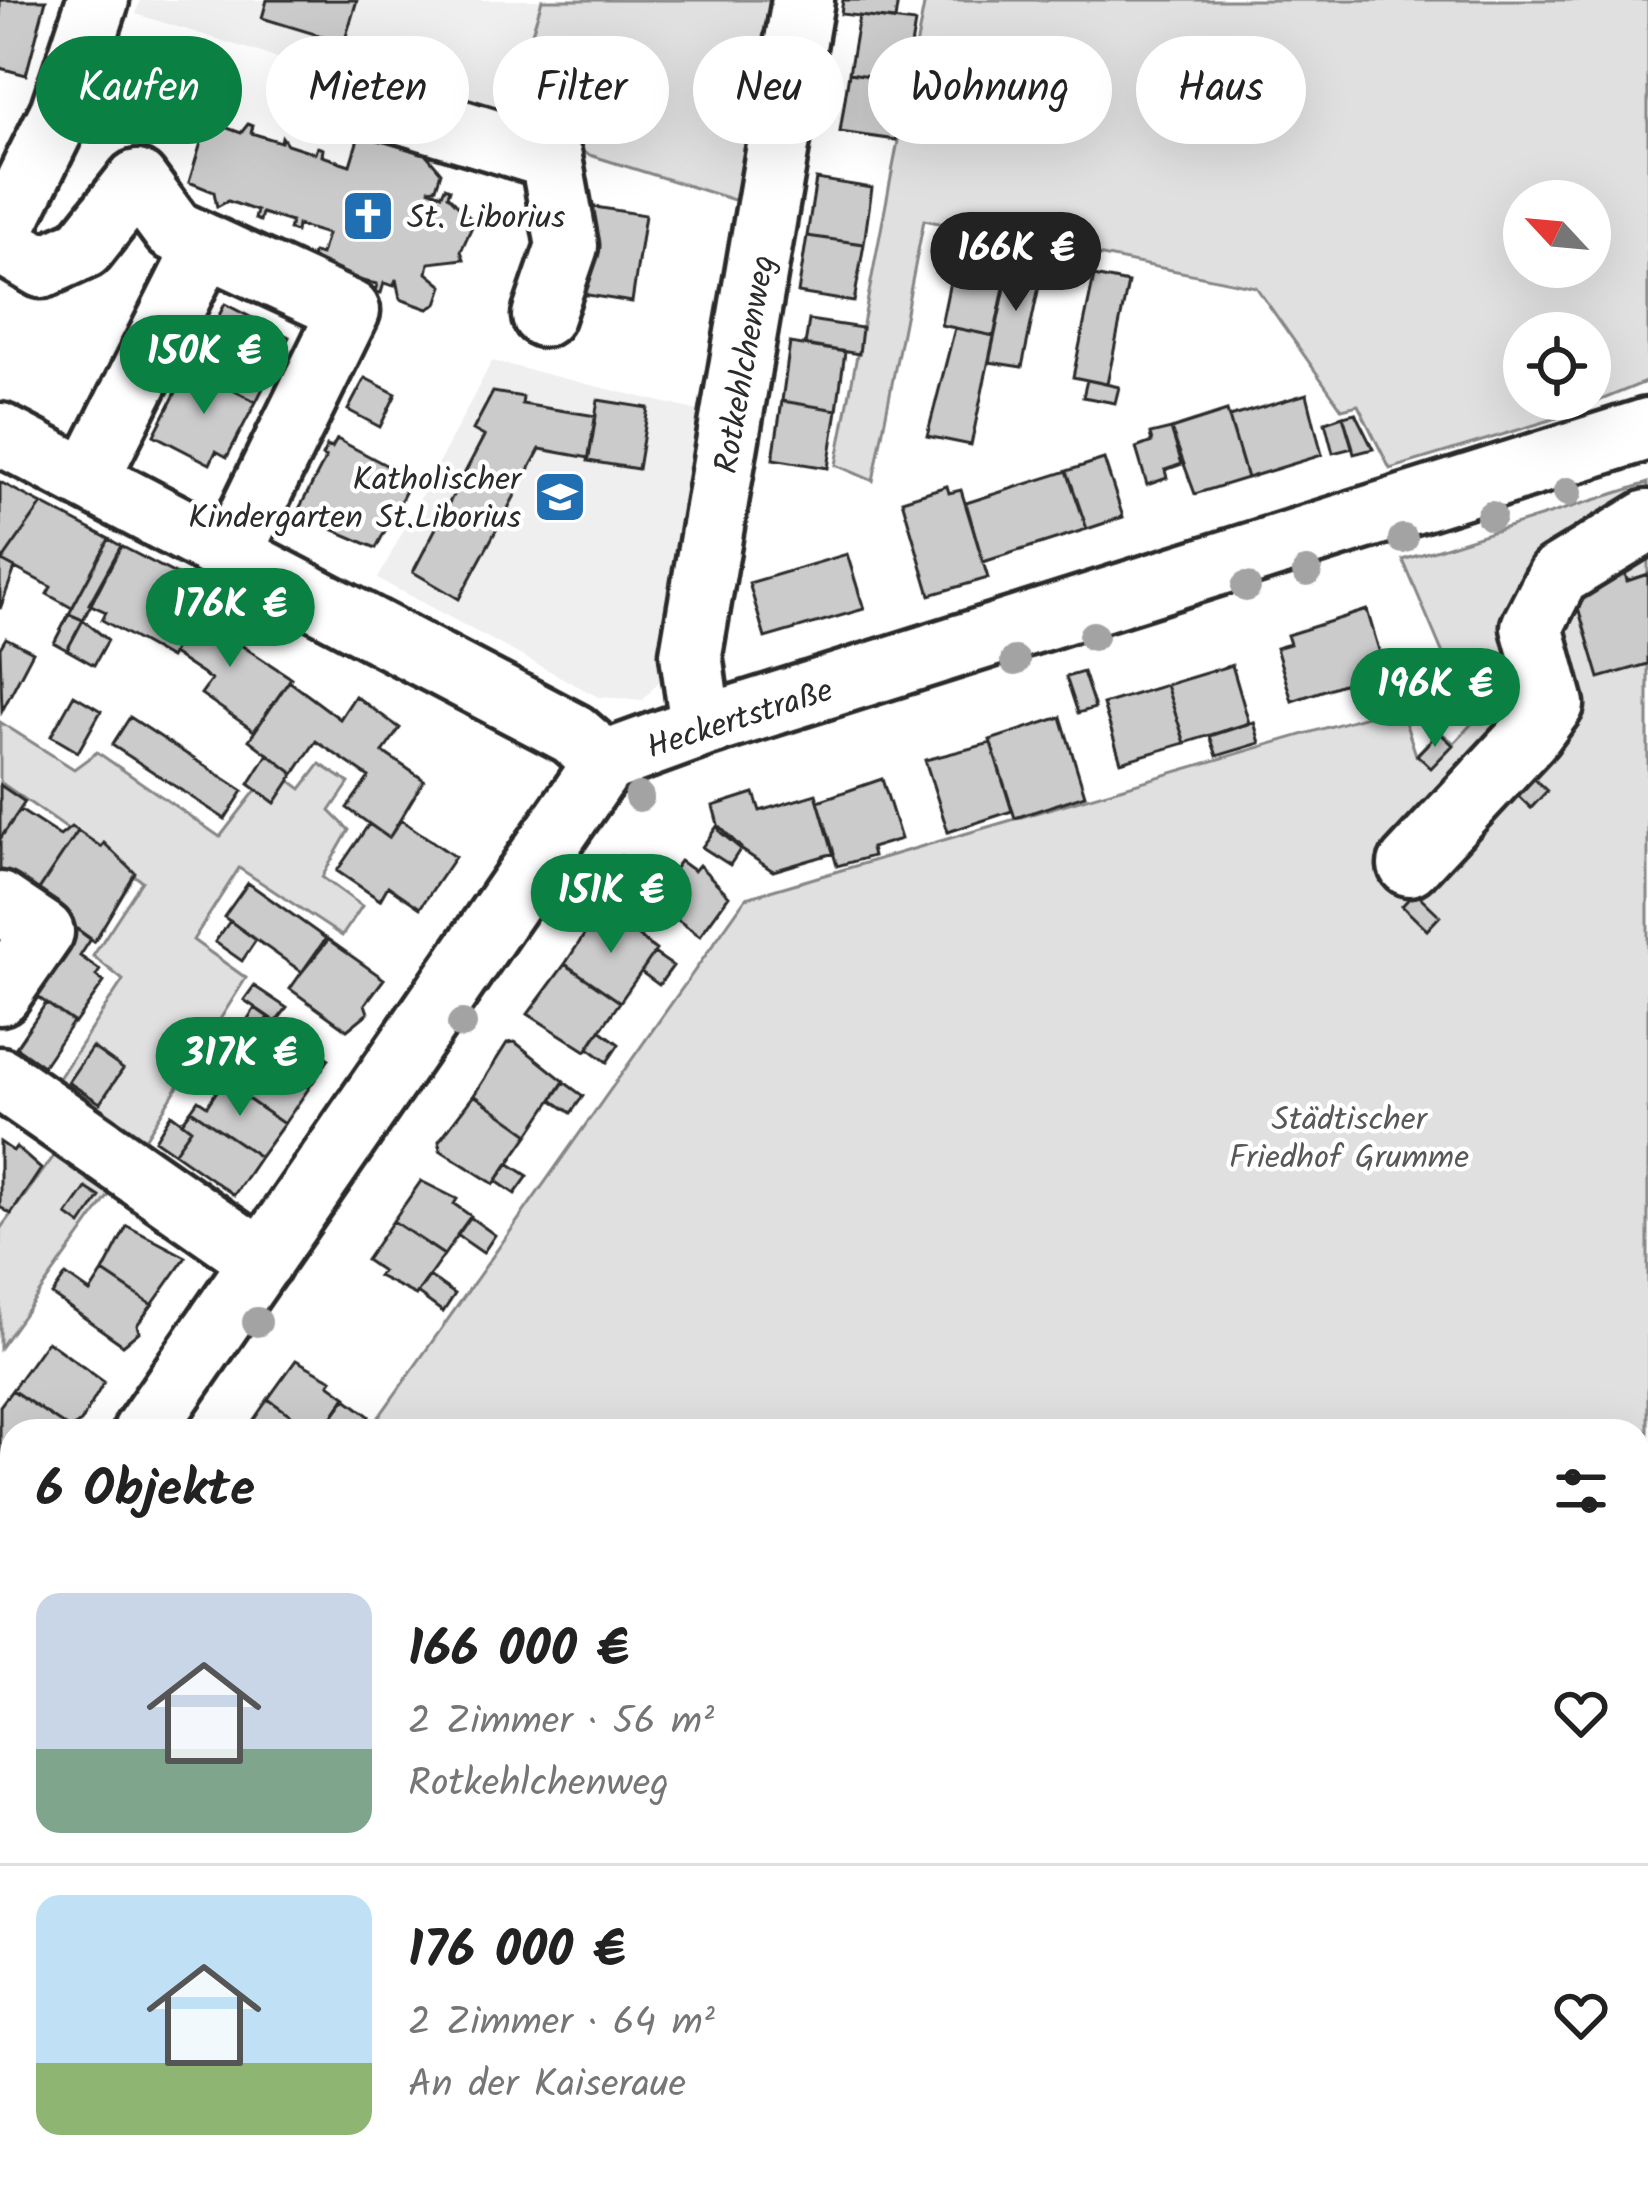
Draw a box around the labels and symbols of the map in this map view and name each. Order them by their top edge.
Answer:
north arrow [1503,180,1611,288]
church icon: St. Liborius [340,188,396,244]
place label: St. Liborius [407,193,565,246]
pin: 166K € [918,212,1114,314]
street label: Rotkehlchenweg [701,251,792,478]
pin: 150K € [106,315,302,417]
place label: Katholischer Kindergarten St.Liborius [188,455,523,546]
school or university icon: Katholischer Kindergarten St.Liborius [532,469,588,525]
pin: 176K € [132,568,328,670]
pin: 196K € [1337,648,1533,750]
street label: Heckertstraße [640,665,840,775]
pin: 151K € [513,854,709,956]
pin: 317K € [142,1017,338,1119]
park label: Städtischer Friedhof Grumme [1229,1095,1469,1186]

